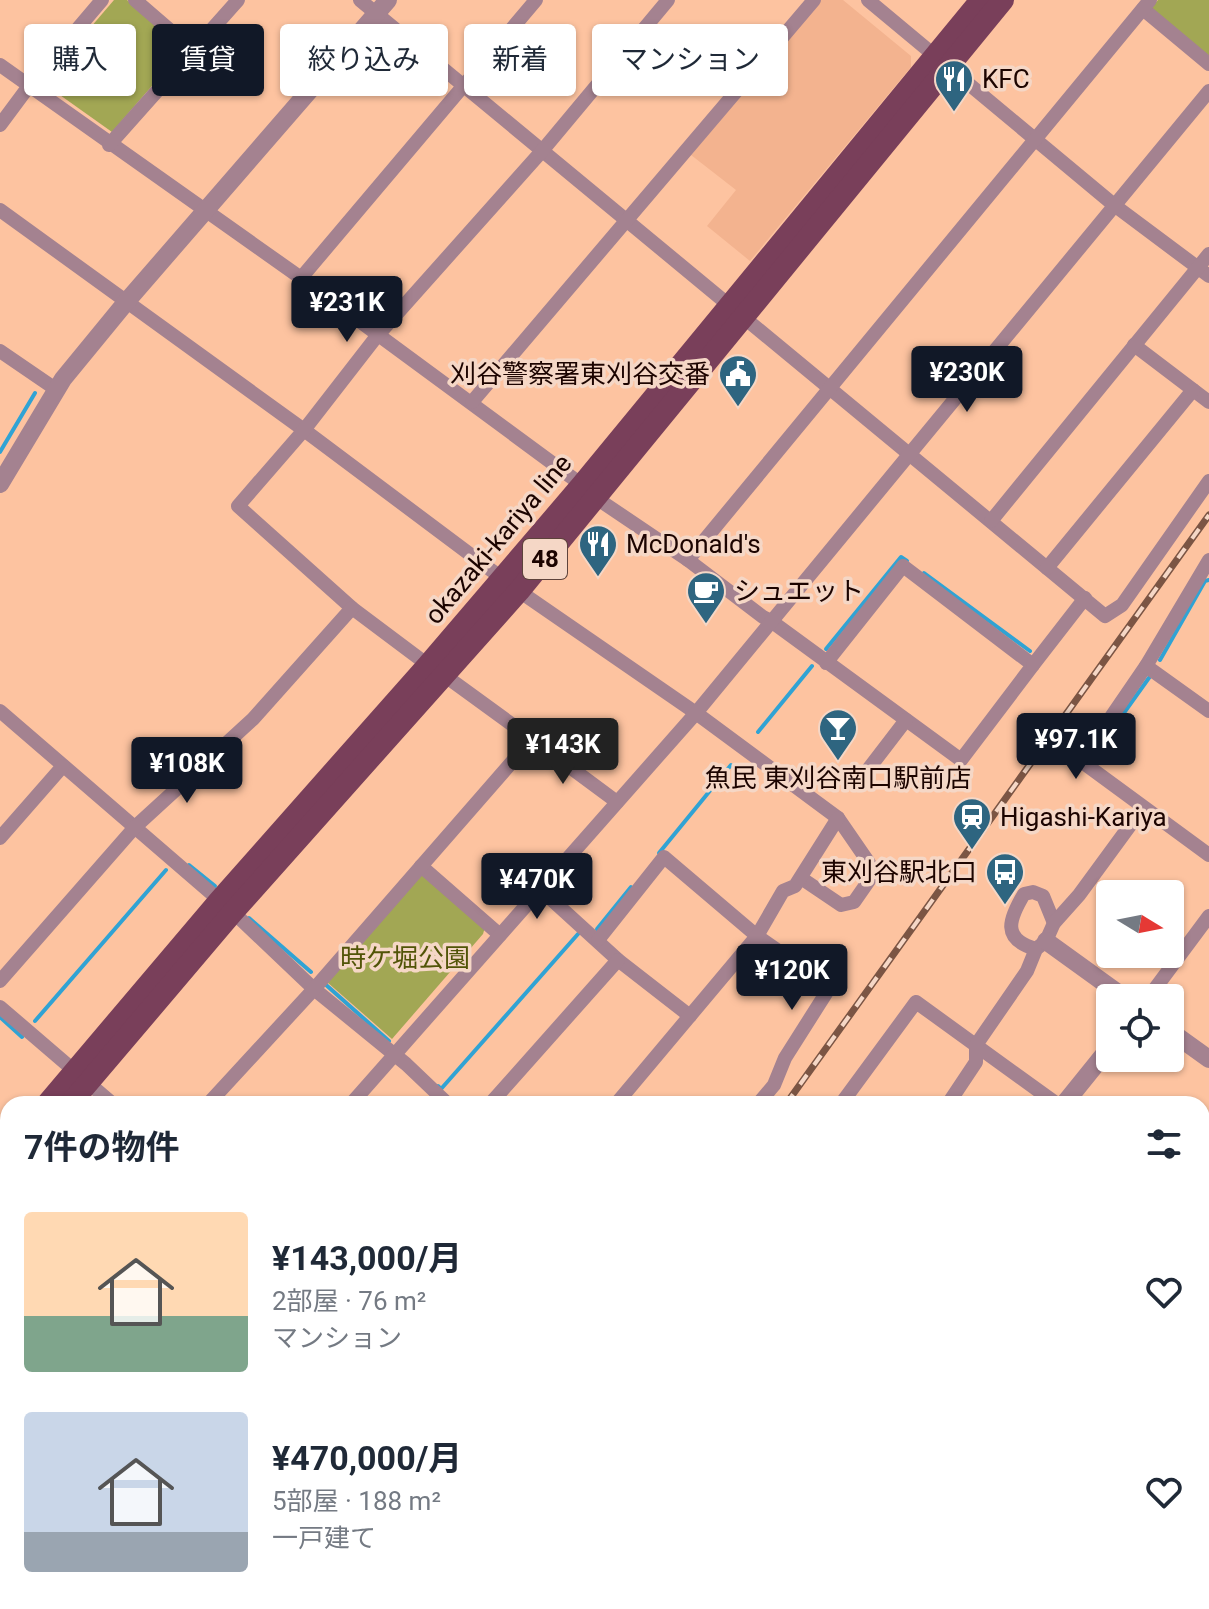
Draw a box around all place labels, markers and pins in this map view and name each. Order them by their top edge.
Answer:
restaurant icon: KFC [933,58,975,113]
place label: KFC [982,64,1030,94]
pin: ¥231K [291,276,403,344]
pin: ¥230K [911,346,1023,414]
public building icon: 刈谷警察署東刈谷交番 [717,353,759,408]
place label: 刈谷警察署東刈谷交番 [450,359,710,389]
restaurant icon: McDonald's [577,523,619,578]
place label: McDonald's [626,529,761,559]
cafe icon: シュエット [685,570,727,625]
place label: シュエット [734,576,864,606]
bar icon: 魚民 東刈谷南口駅前店 [817,707,859,762]
pin: ¥97.1K [1011,713,1141,781]
pin: ¥143K [507,718,619,786]
pin: ¥108K [131,737,243,805]
place label: 魚民 東刈谷南口駅前店 [705,763,971,793]
station icon: Higashi-Kariya [951,796,993,851]
place label: Higashi-Kariya [1000,802,1167,832]
bus stop icon: 東刈谷駅北口 [984,851,1026,906]
pin: ¥470K [481,853,593,921]
place label: 東刈谷駅北口 [821,857,977,887]
pin: ¥120K [736,944,848,1012]

